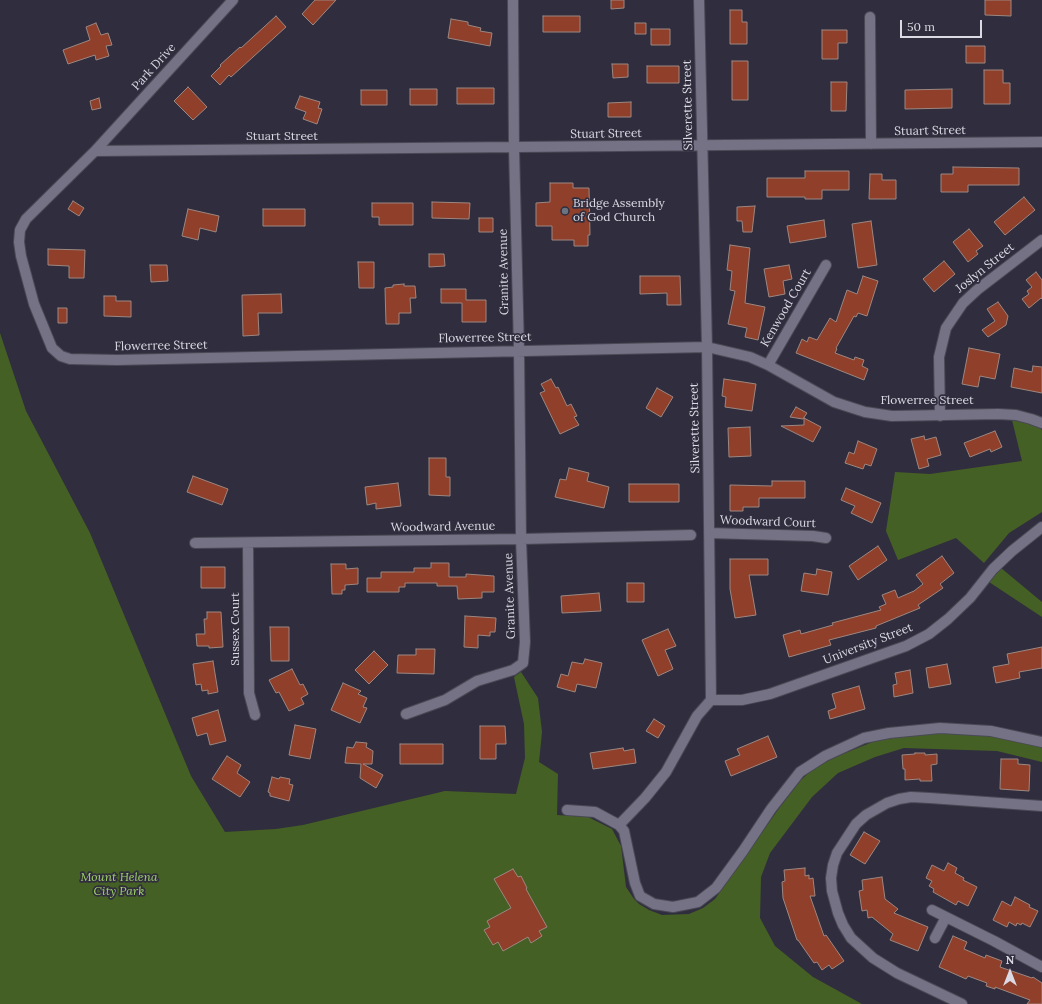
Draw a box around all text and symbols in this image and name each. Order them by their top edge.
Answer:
scale bar [902,12,984,38]
text: 50 m [907,19,935,34]
street label: Park Drive [129,41,179,93]
street label: Silverette Street [680,60,696,150]
street label: Stuart Street [894,123,966,139]
street label: Stuart Street [570,126,642,142]
street label: Stuart Street [246,130,318,144]
place label: Bridge Assembly of God Church [573,197,665,225]
marker: Bridge Assembly of God Church [560,206,570,216]
street label: Granite Avenue [496,229,512,315]
street label: Joslyn Street [953,240,1017,296]
street label: Kenwood Court [758,266,814,350]
street label: Flowerree Street [438,330,532,346]
street label: Flowerree Street [114,338,208,354]
street label: Silverette Street [687,383,703,473]
street label: Flowerree Street [880,394,974,408]
street label: Woodward Court [720,513,816,531]
street label: Woodward Avenue [391,519,495,535]
street label: Granite Avenue [501,553,519,639]
street label: Sussex Court [229,592,243,666]
street label: University Street [821,620,915,668]
park label: Mount Helena City Park [81,871,157,899]
north arrow [990,952,1030,992]
text: N [1006,953,1014,967]

